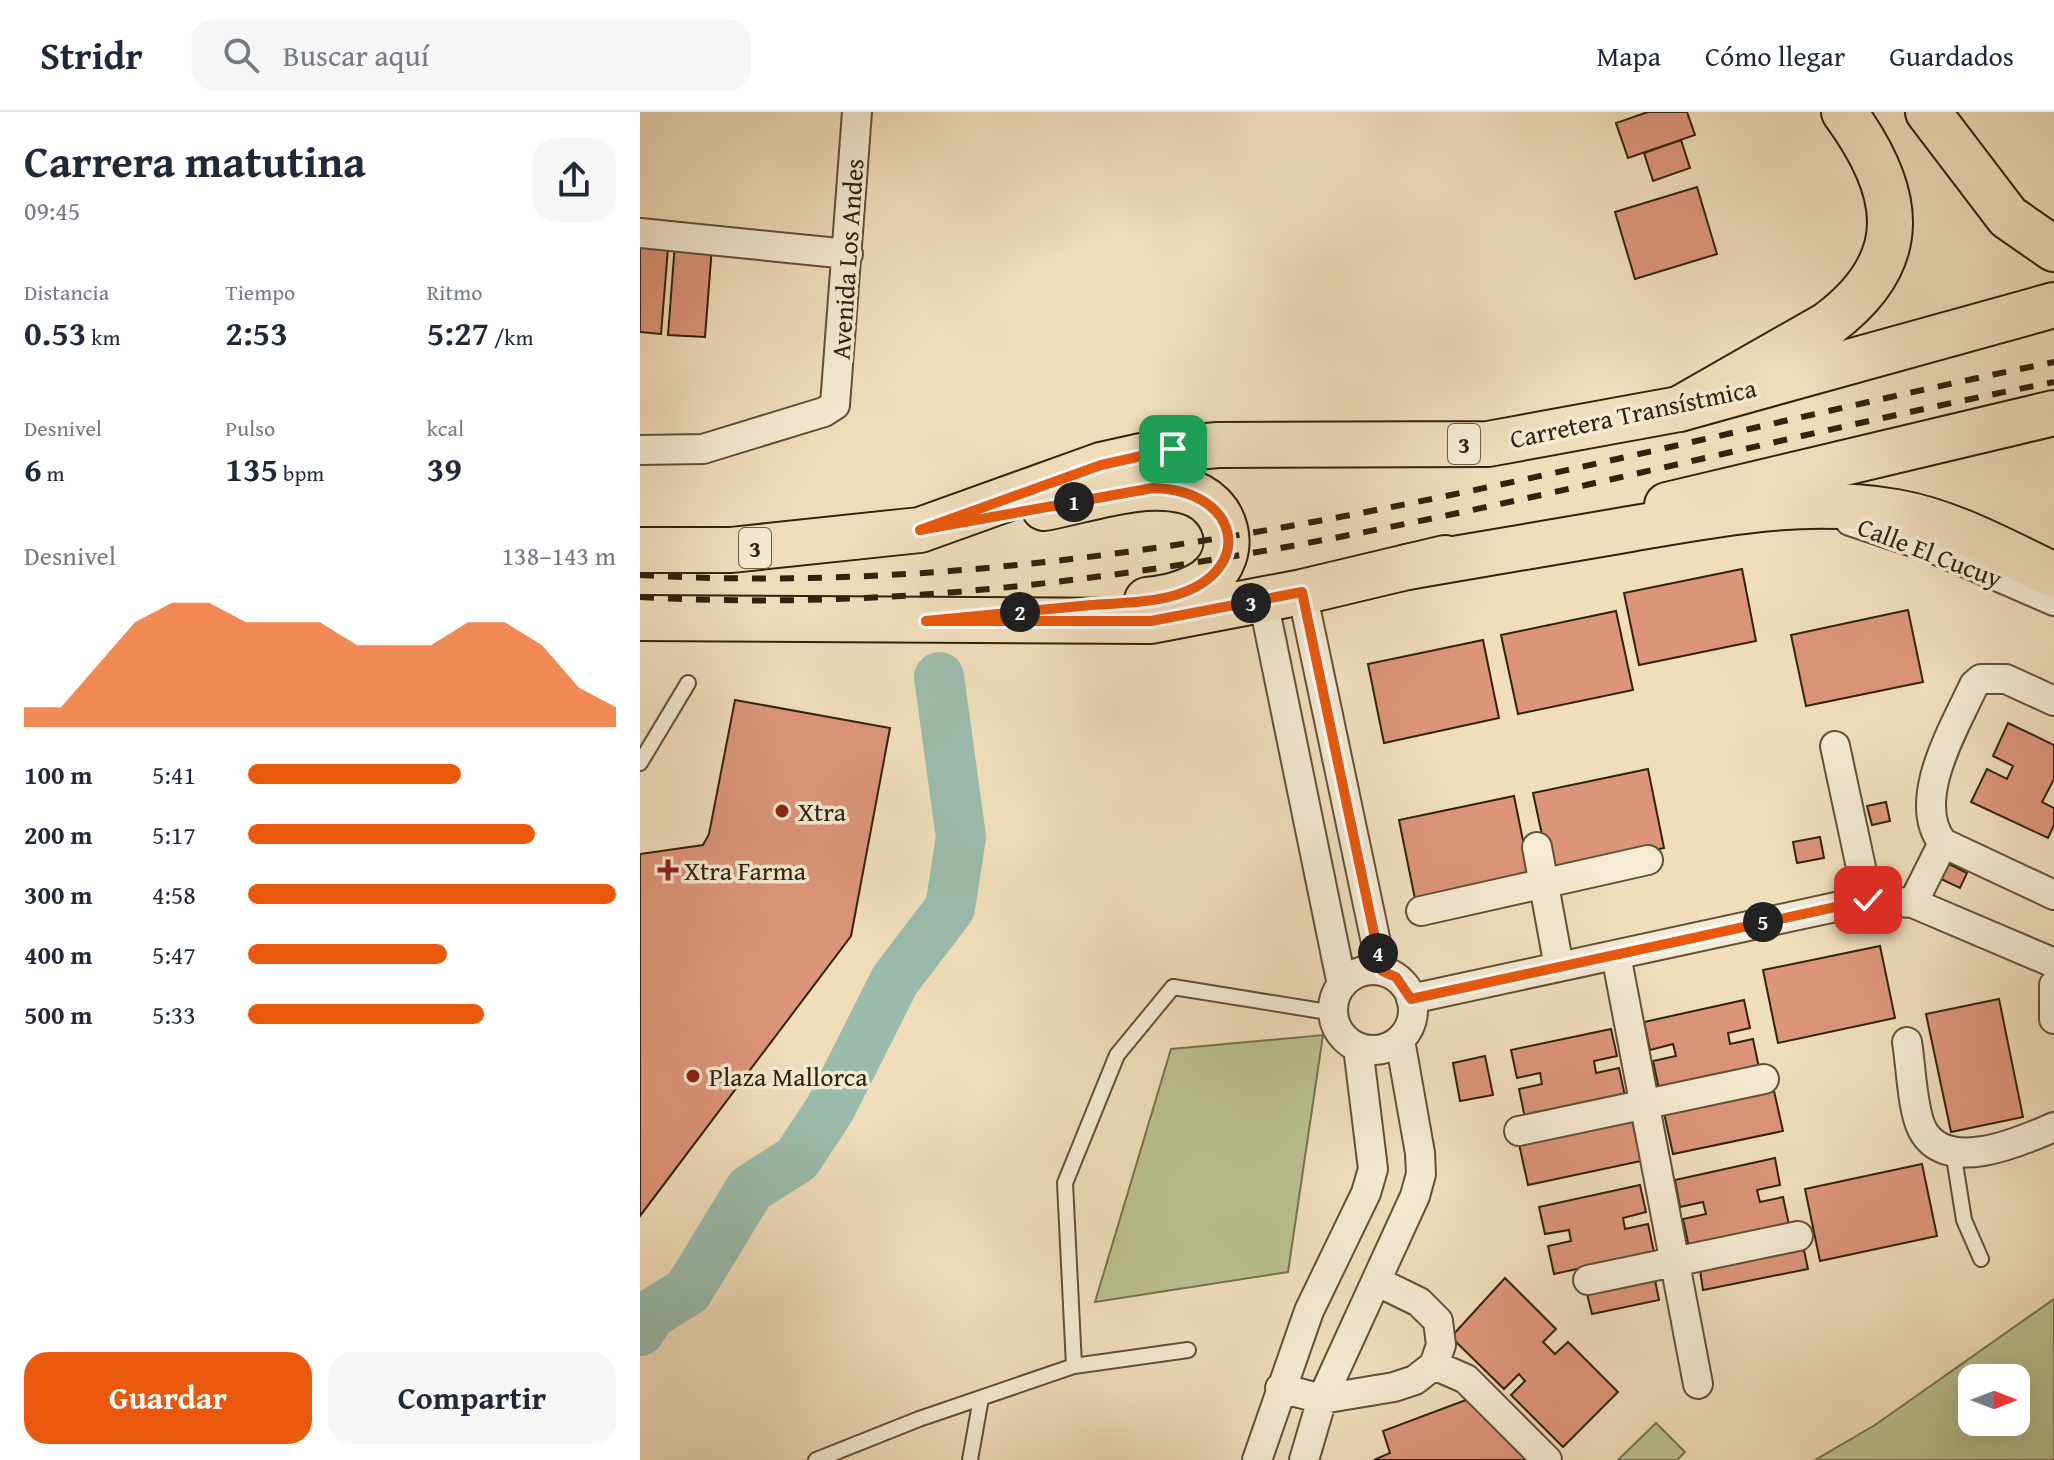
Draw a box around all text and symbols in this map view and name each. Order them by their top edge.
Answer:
search box [191,19,751,91]
text: Stridr [40,27,143,83]
icon: search [219,33,263,77]
text: Buscar aquí [283,33,429,77]
text: Mapa [1596,35,1661,76]
text: Cómo llegar [1705,35,1845,76]
text: Guardados [1889,35,2014,76]
text: Carrera matutina [24,129,366,193]
button: share [532,138,616,222]
street label: Avenida Los Andes [821,157,873,361]
text: 09:45 [24,191,80,230]
text: Distancia [24,276,109,308]
text: Tiempo [225,276,295,308]
text: Ritmo [427,276,482,308]
text: 0.53 [24,308,86,357]
text: 2:53 [225,308,288,357]
text: 5:27 [427,308,489,357]
text: km [86,321,120,353]
text: /km [489,321,534,353]
street label: Carretera Transístmica [1506,368,1760,458]
text: Desnivel [24,412,102,444]
text: Pulso [225,412,275,444]
text: kcal [427,412,464,444]
pin [1139,415,1207,483]
road number: 3 [1448,424,1480,464]
icon: arrive [1151,427,1195,471]
text: 6 [24,444,42,493]
text: 135 [225,444,278,493]
text: 39 [427,444,462,493]
text: m [42,457,64,489]
text: bpm [278,457,324,489]
pin: 1 [1054,482,1094,522]
text: 1 [1068,486,1080,518]
street label: Calle El Cucuy [1852,507,2008,597]
road number: 3 [739,528,771,568]
text: Desnivel [24,536,116,575]
text: 138–143 m [502,536,616,575]
pin: 3 [1231,583,1271,623]
text: 3 [1245,587,1257,619]
pin: 2 [1000,592,1040,632]
text: 2 [1014,596,1026,628]
text: 100 m [24,755,92,794]
text: 5:41 [152,755,196,794]
place label: Xtra [798,792,847,831]
marker: Xtra [773,802,791,820]
text: 200 m [24,815,92,854]
text: 5:17 [152,815,196,854]
place label: Xtra Farma [684,851,807,890]
marker: Xtra Farma [659,861,677,879]
pin [1834,866,1902,934]
text: 300 m [24,875,92,914]
text: 4:58 [152,875,196,914]
icon: check [1846,878,1890,922]
pin: 5 [1743,902,1783,942]
text: 5 [1757,906,1769,938]
pin: 4 [1358,933,1398,973]
text: 400 m [24,935,92,974]
text: 5:47 [152,935,196,974]
text: 4 [1372,937,1384,969]
text: 500 m [24,995,92,1034]
text: 5:33 [152,995,196,1034]
place label: Plaza Mallorca [709,1057,868,1096]
marker: Plaza Mallorca [684,1067,702,1085]
button: Guardar [24,1352,312,1444]
button: Compartir [328,1352,616,1444]
north arrow [1958,1364,2030,1436]
map controls [1958,1364,2030,1436]

